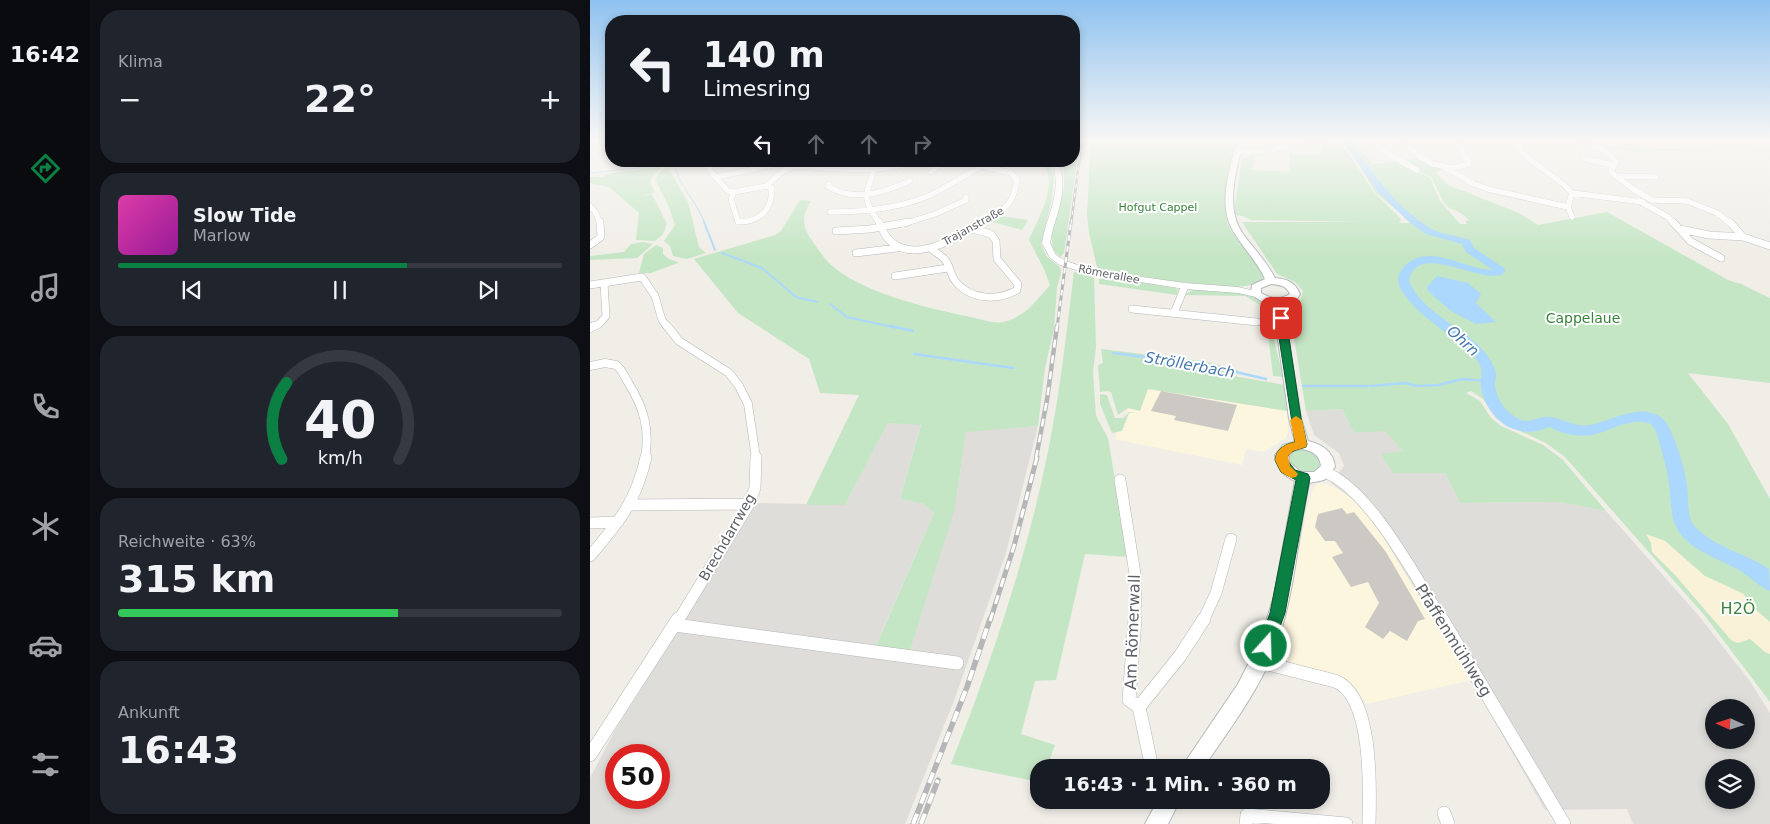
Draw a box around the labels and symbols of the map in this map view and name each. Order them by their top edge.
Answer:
park label: Hofgut Cappel [1119,201,1197,214]
street label: Trajanstraße [939,204,1006,249]
street label: Römerallee [1077,262,1141,287]
pin [1260,297,1302,339]
park label: Cappelaue [1546,310,1620,326]
water label: Ohrn [1443,322,1483,360]
water label: Ströllerbach [1144,348,1236,382]
street label: Brechdarrweg [696,491,758,583]
street label: Am Römerwall [1121,574,1144,690]
street label: Pfaffenmühlweg [1411,580,1496,700]
park label: H2Ö [1721,599,1755,618]
position arrow [1239,619,1291,671]
north arrow [1705,699,1755,749]
speed limit sign: 50 [605,744,670,809]

